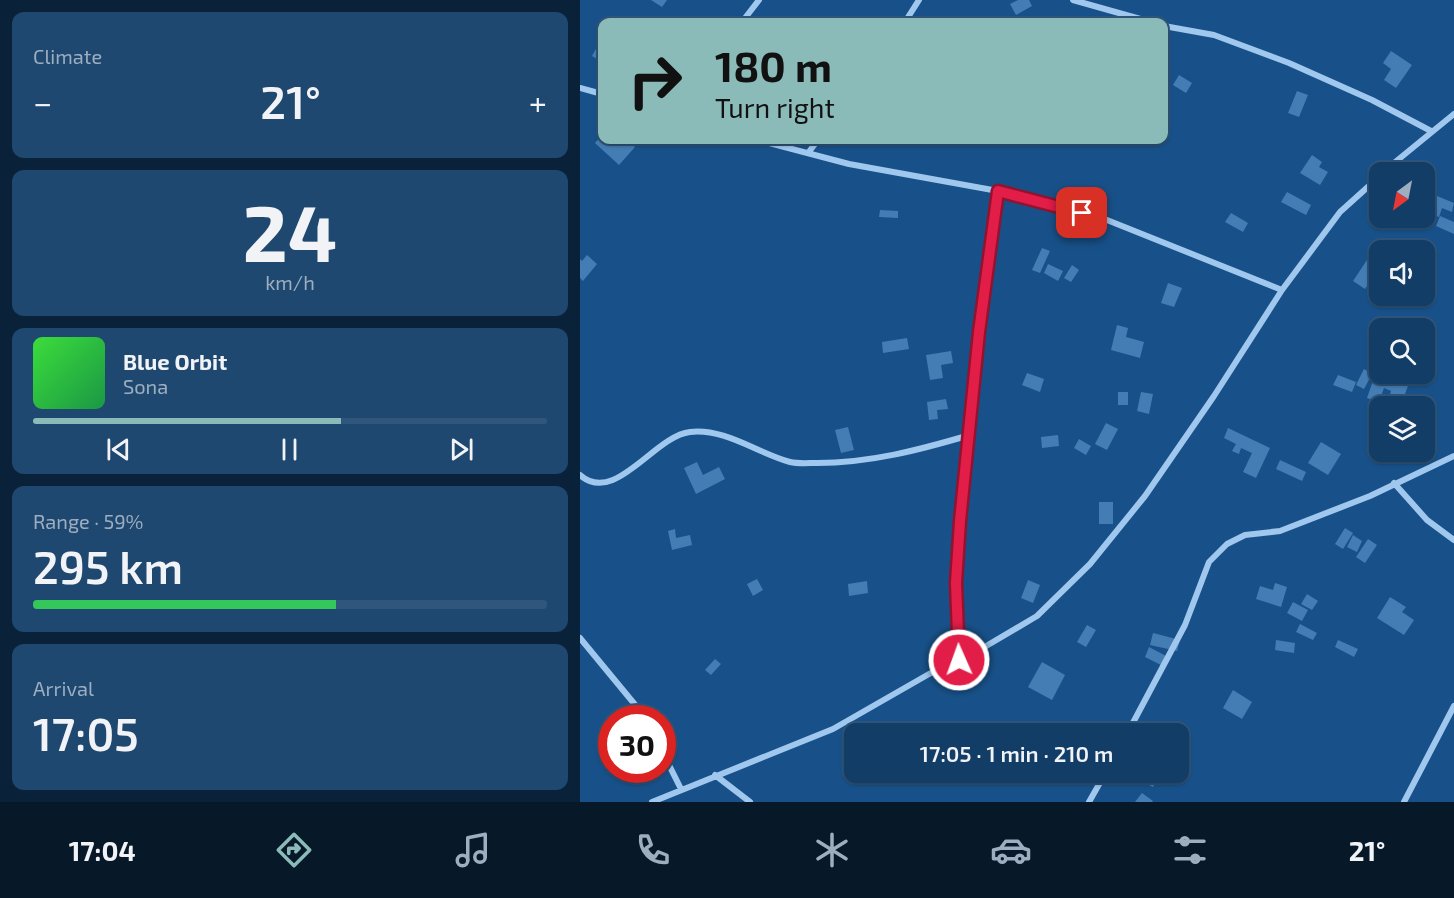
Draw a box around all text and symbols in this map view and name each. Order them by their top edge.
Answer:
text: 180 m [715,40,832,90]
icon: right [616,42,694,120]
text: Climate [33,44,102,68]
text: 21° [260,74,321,128]
text: − [33,82,52,122]
text: + [529,82,547,122]
text: Turn right [715,91,835,123]
north arrow [1369,162,1435,228]
map controls [1369,162,1435,462]
text: 24 [242,184,338,278]
pin [1056,187,1107,238]
icon: arrive [1065,196,1098,229]
button: sound [1369,240,1435,306]
text: km/h [265,270,315,294]
button: search [1369,318,1435,384]
text: Blue Orbit [123,348,227,374]
text: Sona [123,374,168,398]
button: layers [1369,396,1435,462]
icon: previous [102,433,135,466]
icon: pause [273,433,306,466]
icon: next [445,433,478,466]
text: Range · 59% [33,509,143,533]
text: 295 km [33,539,183,593]
position arrow [927,628,991,692]
text: Arrival [33,676,94,700]
speed limit sign: 30 [598,705,676,783]
text: 17:05 [33,706,139,760]
text: 17:05 · 1 min · 210 m [920,740,1113,766]
icon: directions [273,829,315,871]
icon: music [452,829,494,871]
icon: phone [632,829,674,871]
icon: climate [811,829,853,871]
icon: car [990,829,1032,871]
icon: filters [1169,829,1211,871]
text: 17:04 [69,834,136,866]
text: 21° [1349,834,1385,866]

